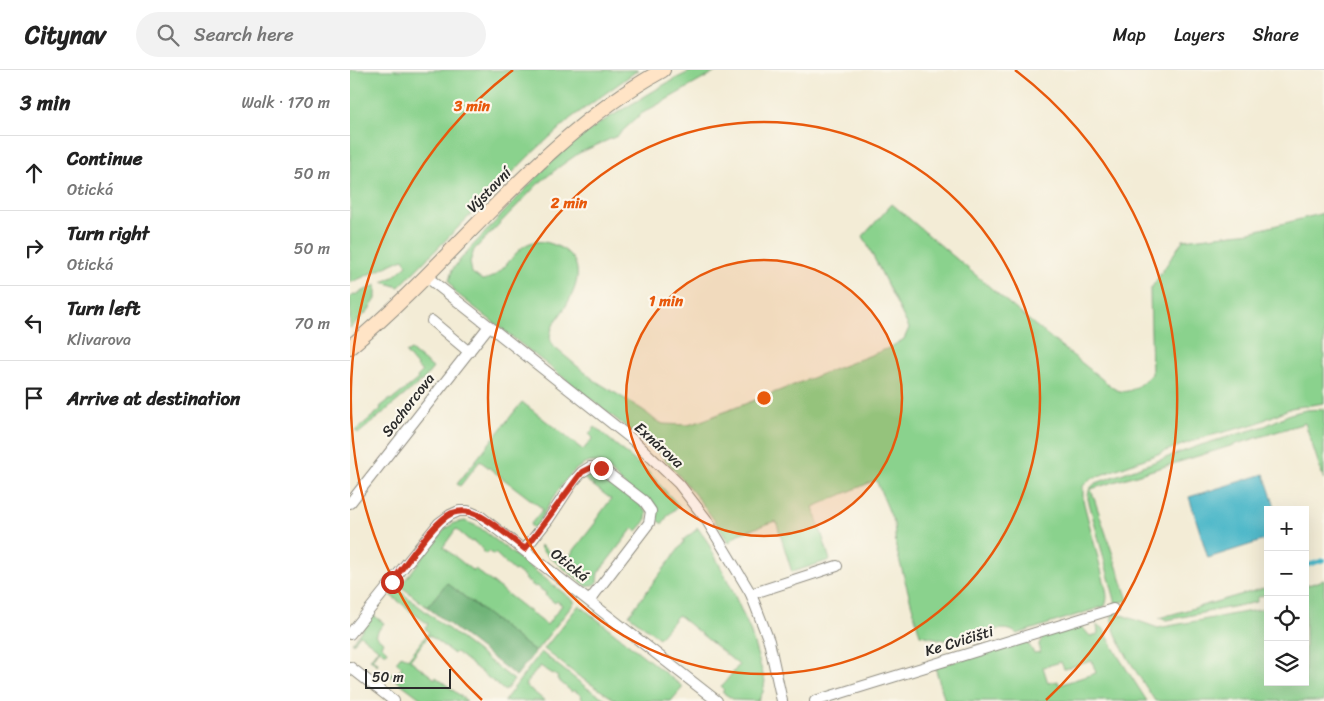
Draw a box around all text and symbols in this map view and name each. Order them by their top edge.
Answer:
search box [136,12,486,57]
text: Citynav [25,14,106,56]
text: Search here [194,18,294,51]
text: Map [1113,19,1146,51]
text: Layers [1174,19,1225,51]
text: Share [1253,19,1299,51]
icon: search [154,21,182,49]
text: 3 min [20,84,70,122]
text: Walk · 170 m [241,88,330,117]
text: 3 min [453,93,491,119]
text: Continue [67,142,143,175]
icon: ahead [20,159,48,187]
text: 50 m [294,159,330,188]
street label: Výstavní [460,160,519,219]
text: Otická [67,175,113,204]
text: 2 min [550,190,588,216]
text: Turn right [67,217,149,250]
icon: right [20,234,48,262]
text: 50 m [294,234,330,263]
text: Otická [67,250,113,279]
text: 1 min [649,288,684,314]
text: Turn left [67,292,140,325]
icon: left [20,309,48,337]
text: 70 m [294,309,330,338]
text: Klivarova [67,325,131,354]
street label: Sochorcova [374,367,442,443]
text: Arrive at destination [67,382,240,415]
icon: arrive [20,384,48,412]
centre of rings [755,389,773,407]
street label: Exnárova [628,415,690,475]
route end [590,457,613,480]
map controls [1264,506,1309,686]
button: + [1264,506,1309,551]
street label: Otická [545,541,595,589]
button: − [1264,551,1309,596]
route start [381,571,404,594]
button: locate [1264,596,1309,641]
street label: Ke Cvičišti [922,618,997,664]
button: layers [1264,641,1309,686]
text: 50 m [372,665,404,690]
scale bar [365,666,451,689]

